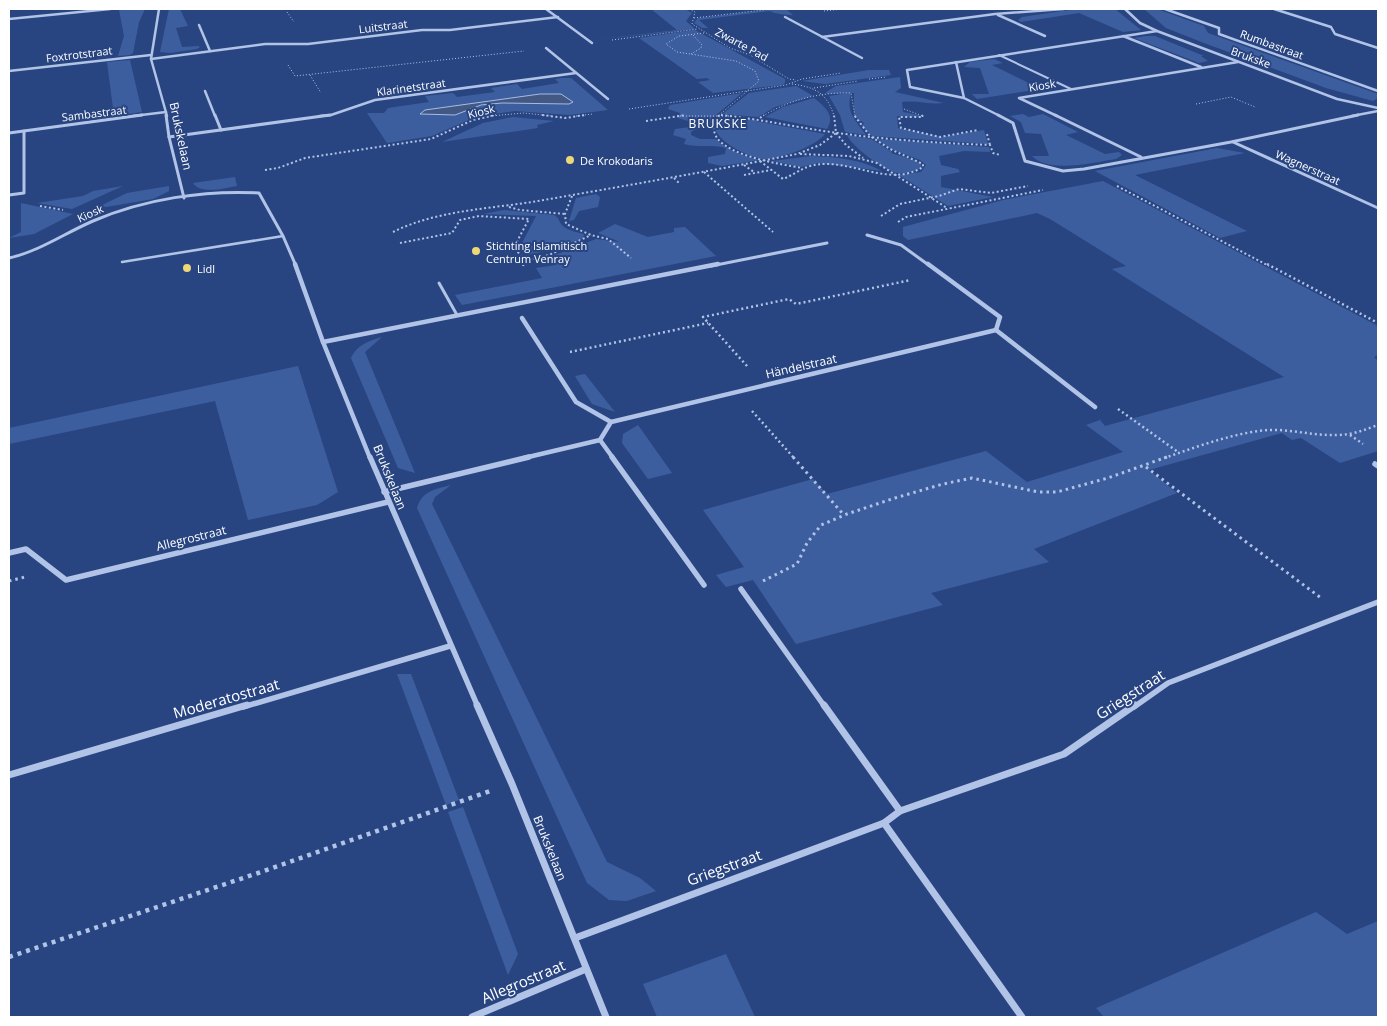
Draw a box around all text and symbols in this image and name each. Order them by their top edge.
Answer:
street label: Luitstraat [358,16,408,36]
street label: Zwarte Pad [713,24,771,64]
street label: Rumbastraat [1238,26,1306,62]
street label: Foxtrotstraat [45,42,113,66]
street label: Brukske [1229,43,1273,71]
street label: Klarinetstraat [376,75,447,99]
street label: Kiosk [1027,75,1057,95]
street label: Kiosk [466,100,496,122]
street label: Brukskelaan [166,101,196,171]
street label: Sambastraat [61,102,127,124]
district label: BRUKSKE [689,115,747,132]
street label: Wagnerstraat [1273,146,1343,188]
place label: De Krokodaris [580,153,653,168]
marker: De Krokodaris [564,154,576,166]
street label: Kiosk [75,201,106,225]
place label: Stichting Islamitisch Centrum Venray [486,238,587,266]
marker: Stichting Islamitisch Centrum Venray [470,245,482,257]
place label: Lidl [197,261,215,276]
marker: Lidl [181,262,193,274]
street label: Händelstraat [764,350,838,382]
street label: Brukskelaan [369,442,411,512]
street label: Allegrostraat [154,521,228,555]
street label: Griegstraat [1092,664,1168,724]
street label: Moderatostraat [171,673,281,723]
street label: Brukskelaan [529,813,571,883]
street label: Griegstraat [684,844,764,890]
street label: Allegrostraat [478,954,568,1008]

